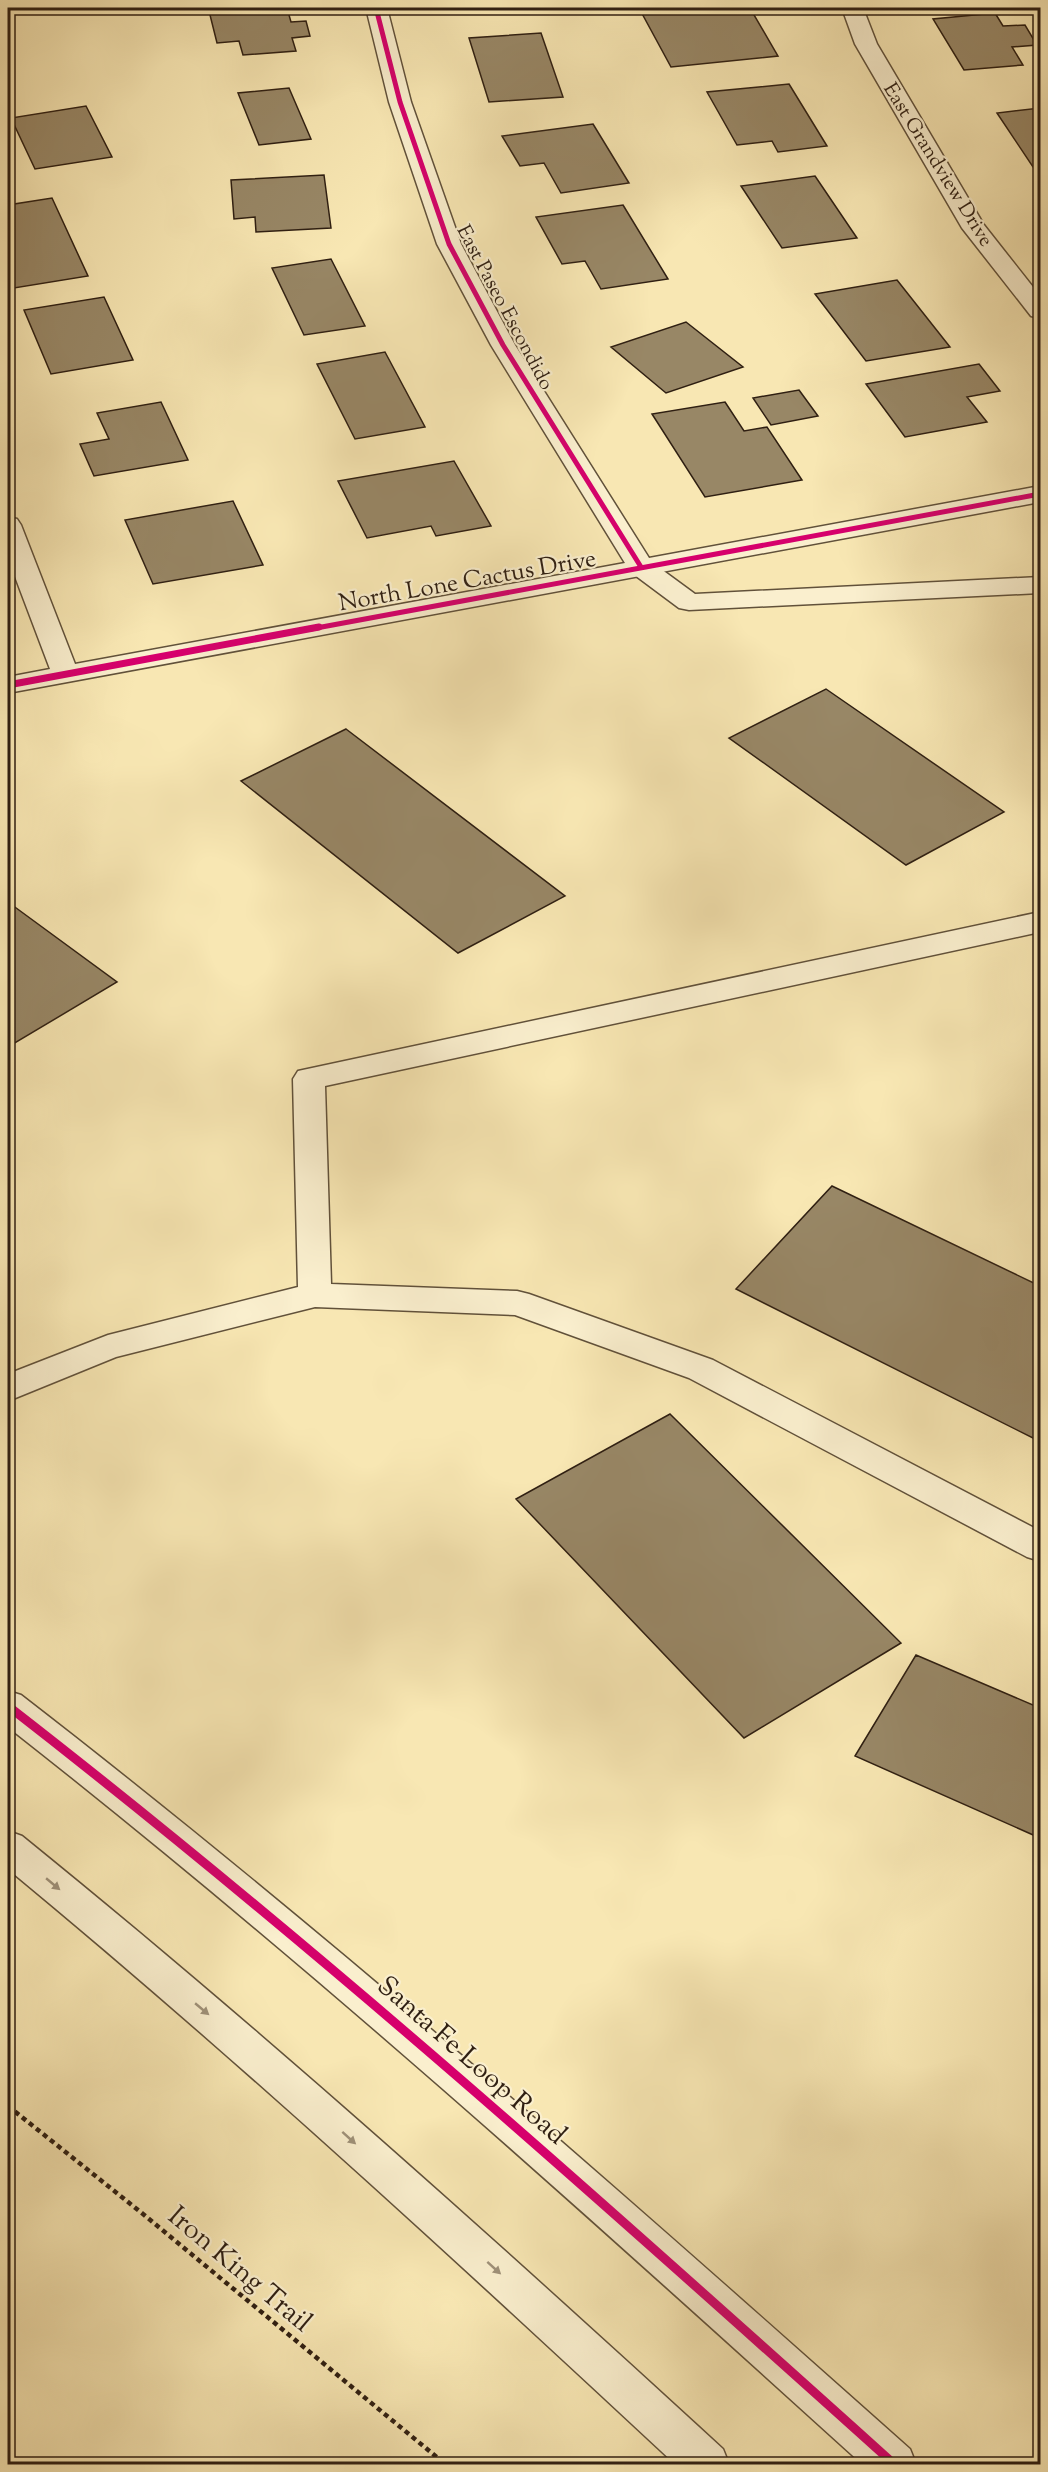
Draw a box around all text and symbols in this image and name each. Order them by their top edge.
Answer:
street label: East Grandview Drive [875,78,999,253]
street label: East Paseo Escondido [448,220,560,396]
street label: North Lone Cactus Drive [336,543,599,621]
one-way arrow [45,1878,61,1891]
street label: Santa Fe Loop Road [367,1967,575,2155]
one-way arrow [195,2003,210,2015]
one-way arrow [341,2131,356,2145]
street label: Iron King Trail [158,2198,320,2343]
one-way arrow [486,2261,501,2274]

